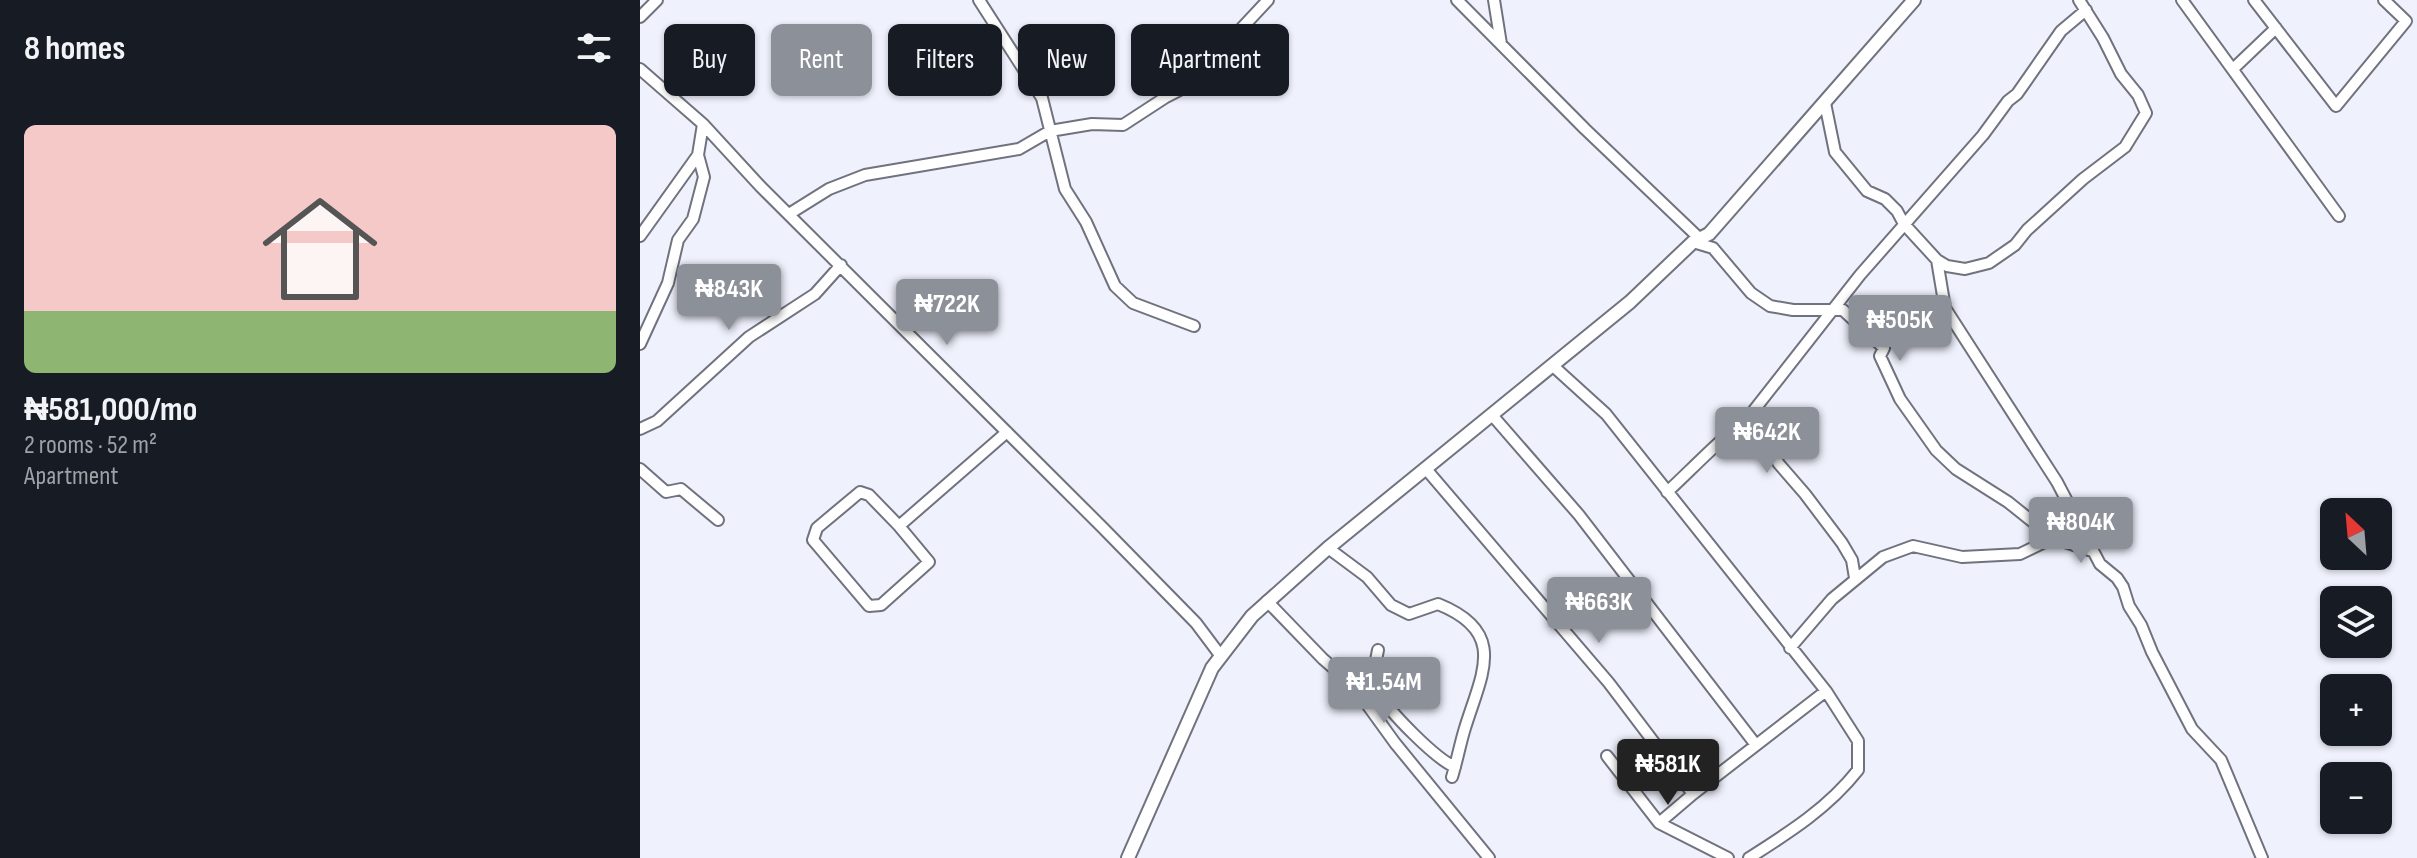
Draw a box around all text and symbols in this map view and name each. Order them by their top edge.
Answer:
chip: Buy [664,24,755,96]
chip: Rent [771,24,872,96]
chip: Filters [888,24,1002,96]
chip: New [1018,24,1115,96]
chip: Apartment [1131,24,1289,96]
icon: filters [572,26,616,70]
text: 8 homes [24,28,125,69]
icon: home [248,177,392,321]
pin: ₦843K [673,264,785,332]
text: ₦843K [695,274,763,305]
pin: ₦722K [891,279,1003,347]
text: ₦722K [914,289,980,320]
pin: ₦505K [1844,295,1956,363]
text: ₦505K [1867,305,1933,336]
text: ₦581,000/mo [24,389,197,430]
pin: ₦642K [1711,407,1823,475]
text: ₦642K [1733,417,1801,448]
text: 2 rooms · 52 m² [24,430,157,461]
text: Apartment [24,461,118,492]
pin: ₦804K [2025,497,2137,565]
north arrow [2320,498,2392,570]
map controls [2320,498,2392,834]
text: ₦804K [2047,507,2115,538]
pin: ₦663K [1543,577,1655,645]
button: layers [2320,586,2392,658]
text: ₦663K [1565,587,1633,618]
pin: ₦1.54M [1319,657,1449,725]
text: ₦1.54M [1346,667,1422,698]
button: + [2320,674,2392,746]
pin: ₦581K [1612,739,1724,807]
text: ₦581K [1635,749,1701,780]
button: − [2320,762,2392,834]

